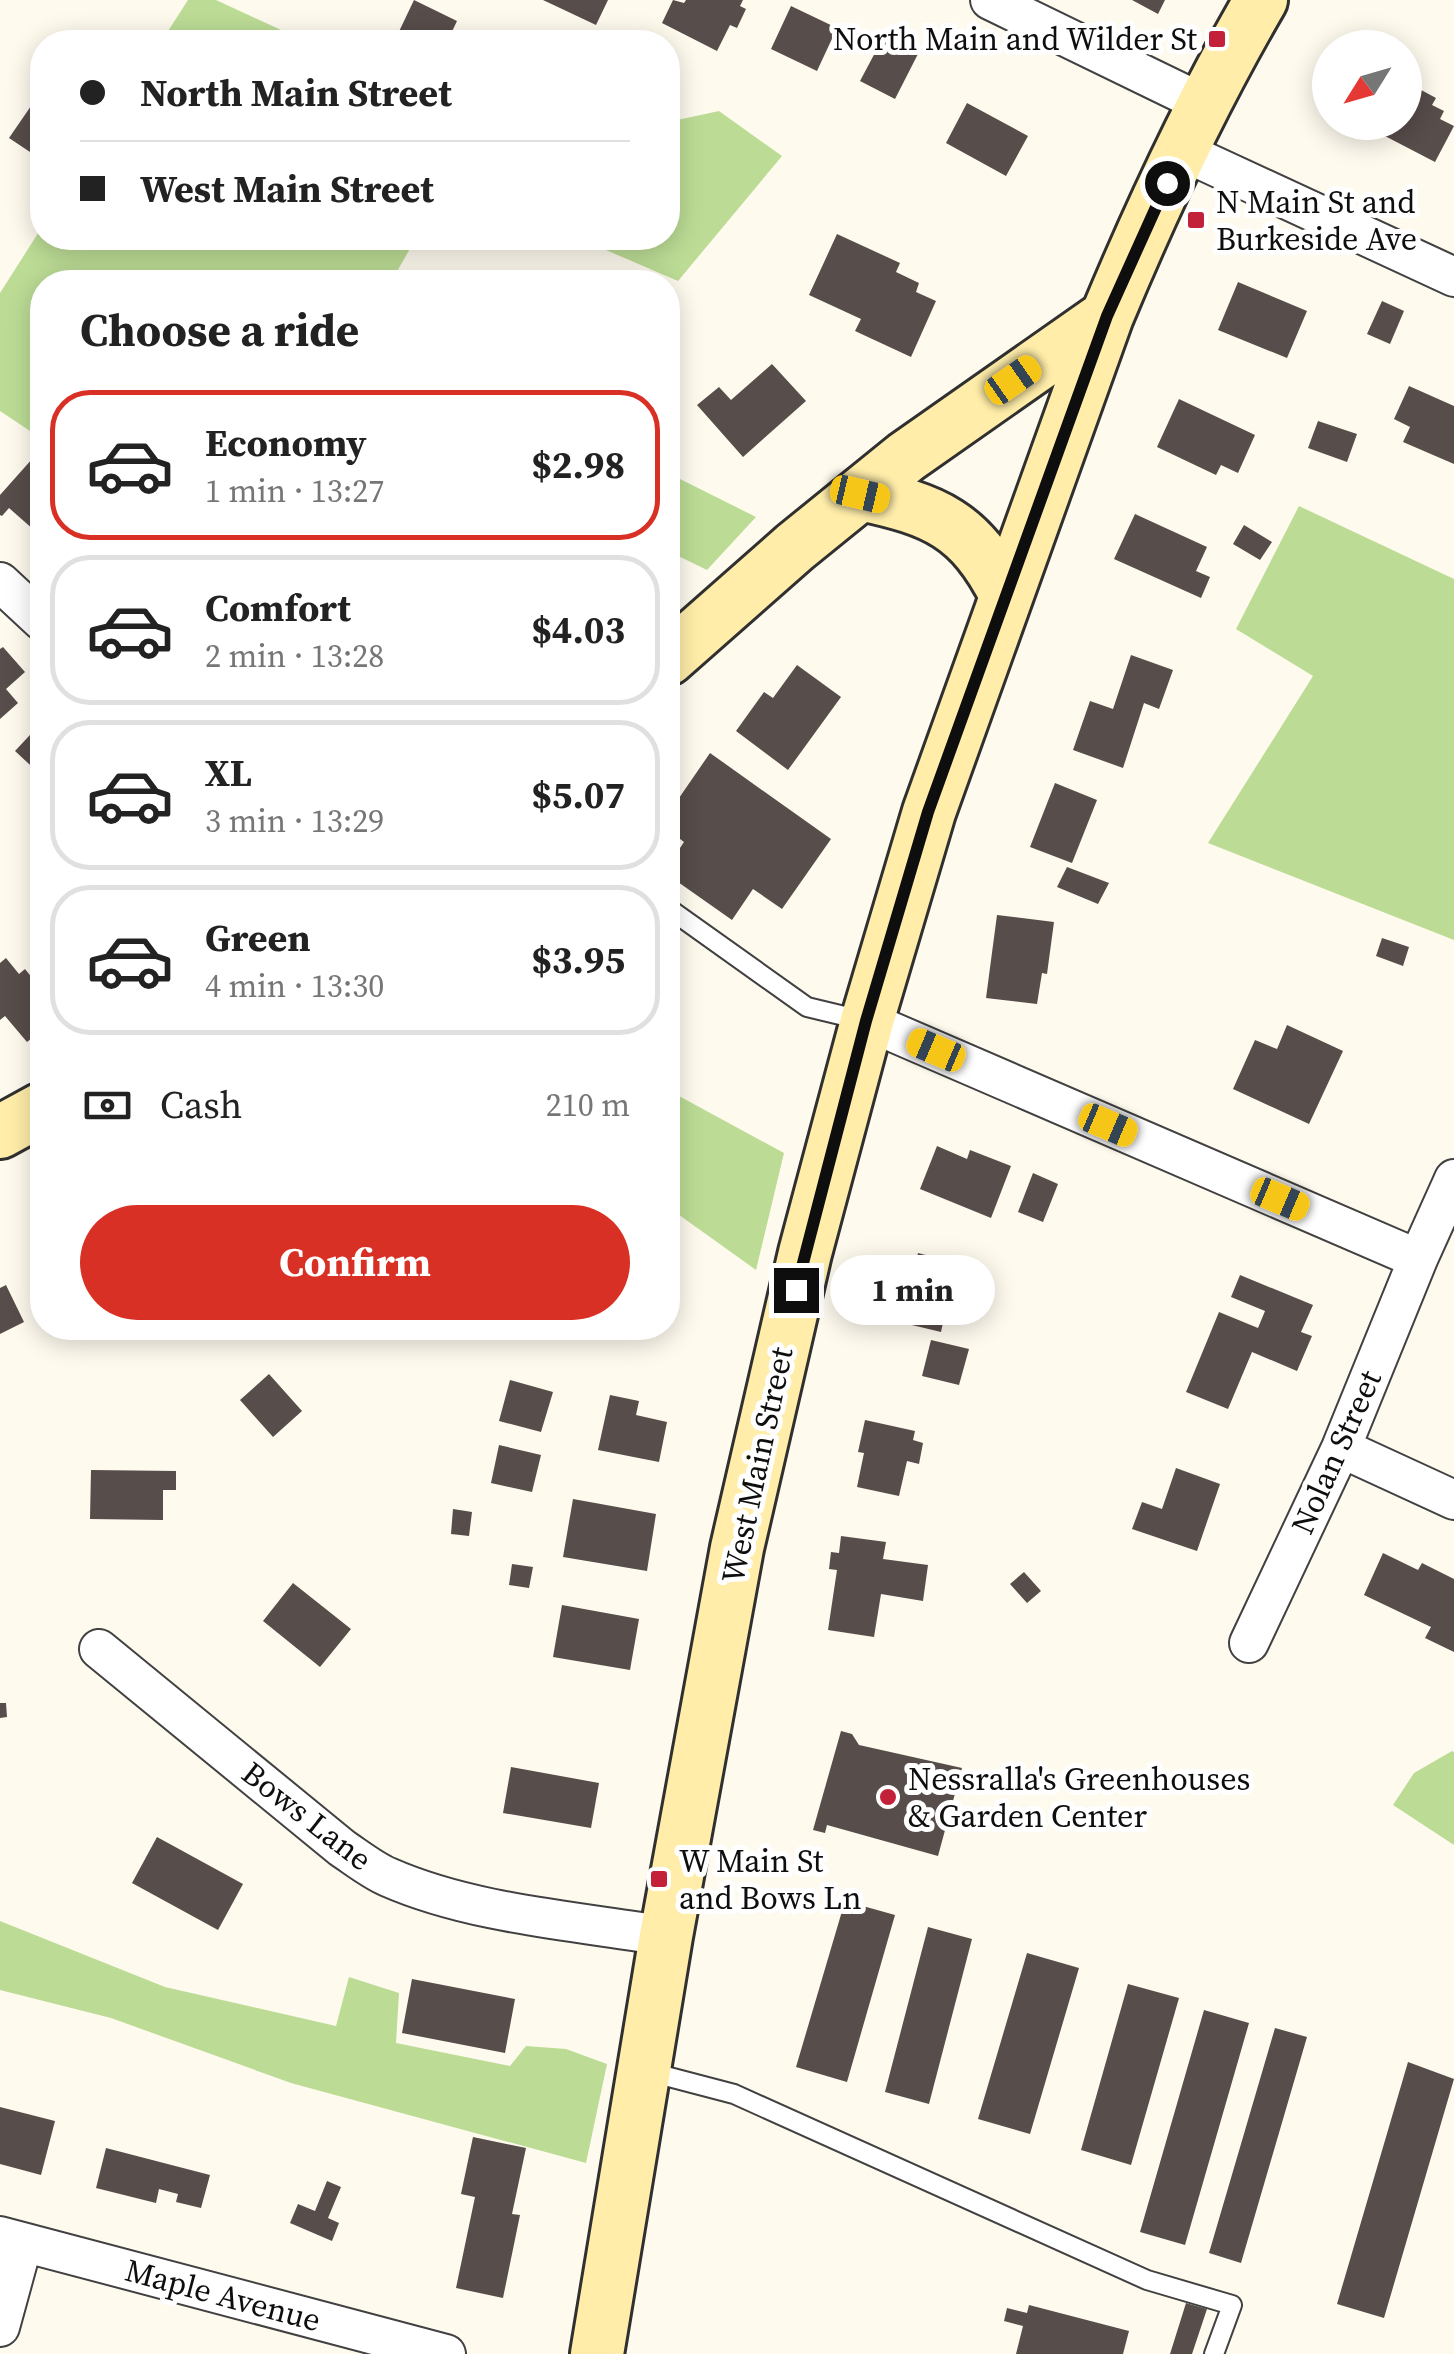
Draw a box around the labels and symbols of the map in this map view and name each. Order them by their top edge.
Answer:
place label: North Main and Wilder St [833,17,1198,61]
marker: North Main and Wilder St [1206,28,1228,50]
north arrow [1312,30,1422,140]
route start [1145,161,1190,206]
place label: N Main St and Burkeside Ave [1216,180,1417,261]
marker: N Main St and Burkeside Ave [1185,209,1207,231]
car [980,351,1046,409]
car [827,473,893,515]
car [903,1024,969,1076]
car [1075,1099,1141,1151]
car [1247,1173,1313,1225]
callout: 1 min [831,1255,996,1325]
route end [774,1268,819,1313]
street label: West Main Street [711,1342,804,1587]
street label: Nolan Street [1280,1362,1392,1541]
street label: Bows Lane [233,1751,381,1881]
place label: Nessralla's Greenhouses & Garden Center [908,1757,1250,1838]
marker: Nessralla's Greenhouses & Garden Center [877,1786,899,1808]
place label: W Main St and Bows Ln [679,1839,862,1920]
marker: W Main St and Bows Ln [648,1868,670,1890]
street label: Maple Avenue [120,2248,326,2342]

